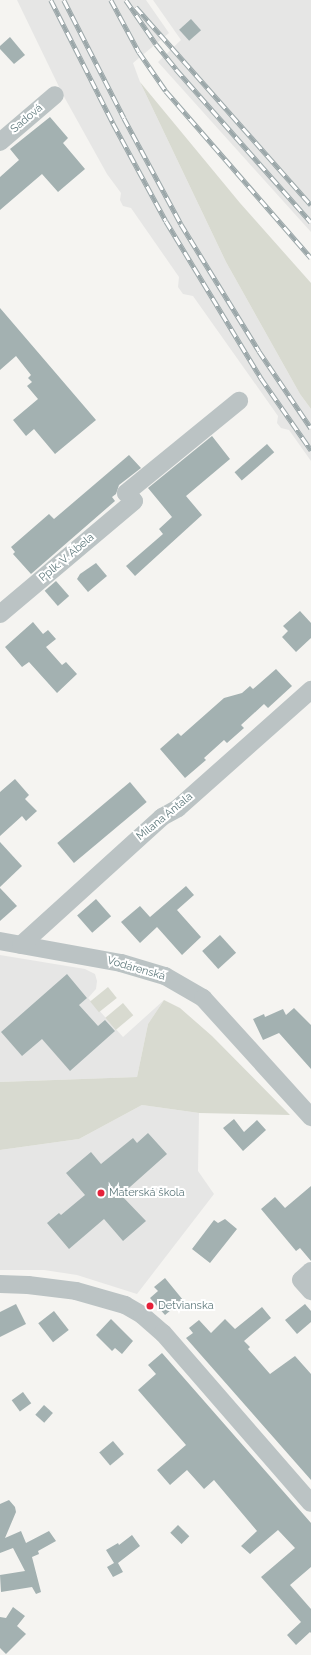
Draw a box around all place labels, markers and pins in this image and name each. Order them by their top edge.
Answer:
place label: Materská škola [109,1186,185,1200]
marker: Materská škola [96,1188,106,1198]
place label: Detvianska [158,1299,214,1313]
marker: Detvianska [145,1301,155,1311]

